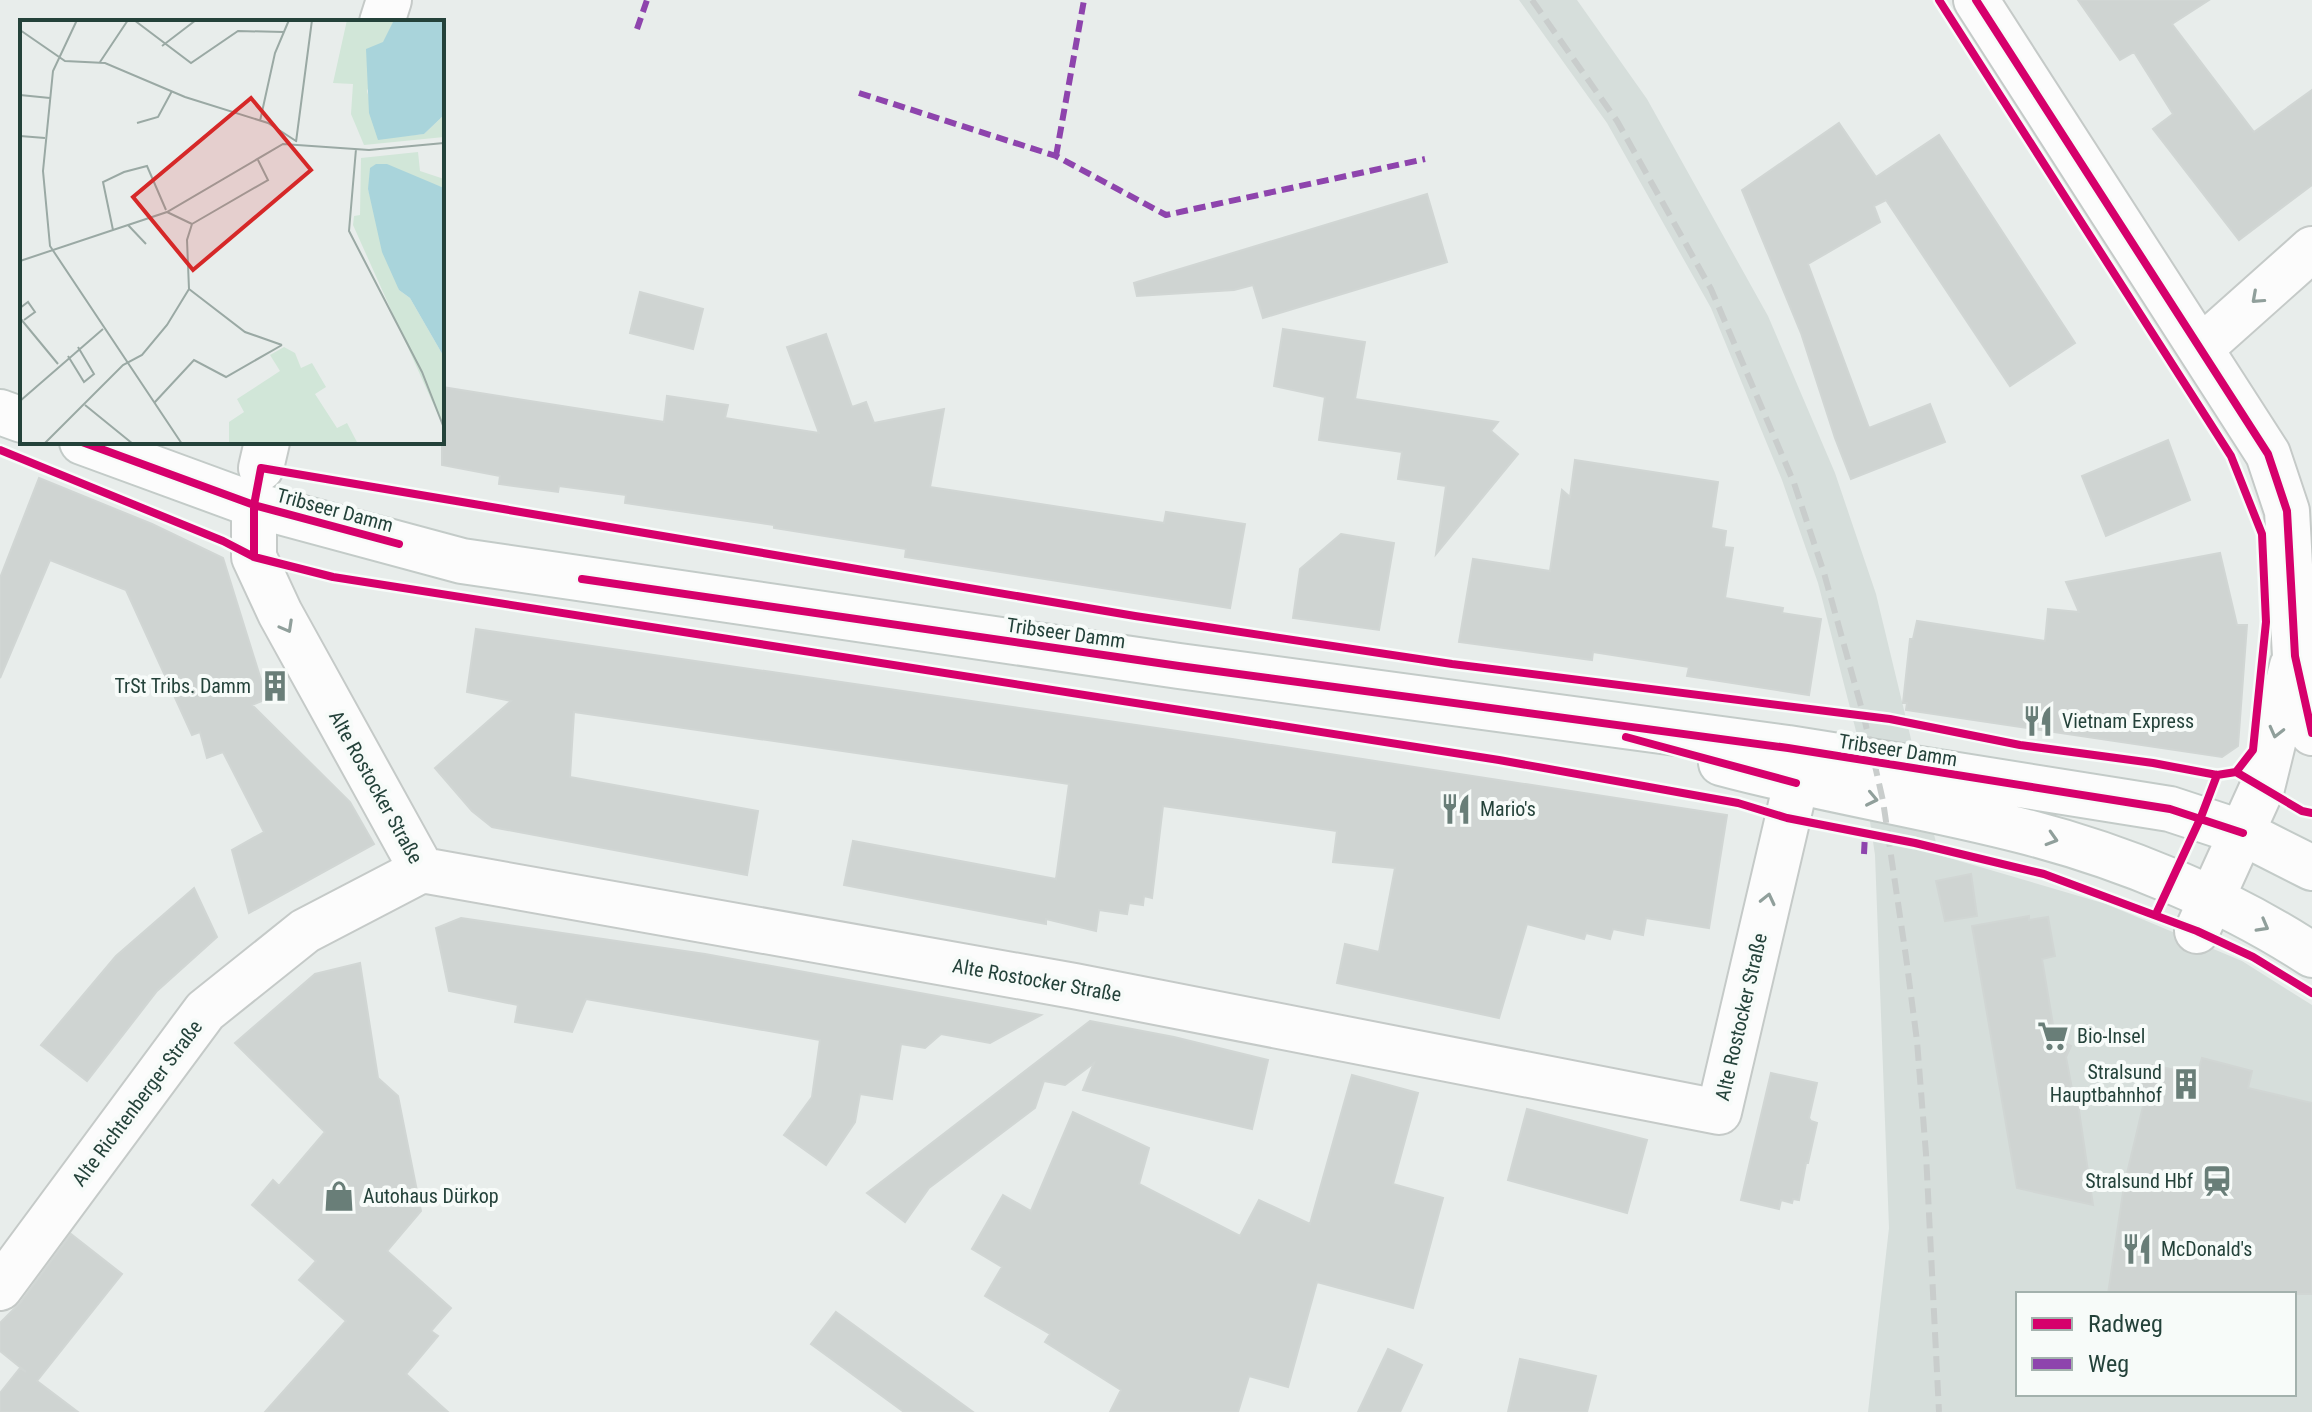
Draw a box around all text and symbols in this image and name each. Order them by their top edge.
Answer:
inset map [20,20,444,444]
one-way arrow [2251,288,2266,303]
street label: Tribseer Damm [274,483,396,537]
street label: Tribseer Damm [1005,613,1127,653]
one-way arrow [278,619,293,634]
building icon: TrSt Tribs. Damm [258,669,292,703]
place label: TrSt Tribs. Damm [114,674,251,698]
restaurant icon: Vietnam Express [2021,704,2055,738]
street label: Alte Rostocker Straße [324,706,428,868]
place label: Vietnam Express [2062,709,2194,733]
one-way arrow [2268,724,2285,738]
street label: Tribseer Damm [1837,729,1959,771]
one-way arrow [1865,790,1879,807]
restaurant icon: Mario's [1439,792,1473,826]
place label: Mario's [1480,797,1536,821]
one-way arrow [2044,830,2058,846]
one-way arrow [1759,893,1776,907]
one-way arrow [2254,917,2269,932]
street label: Alte Rostocker Straße [1710,931,1772,1103]
street label: Alte Rostocker Straße [951,953,1123,1007]
street label: Alte Richtenberger Straße [67,1015,207,1191]
supermarket icon: Bio-Insel [2036,1019,2070,1053]
place label: Bio-Insel [2077,1024,2145,1048]
place label: Stralsund Hauptbahnhof [2050,1060,2163,1107]
building icon: Stralsund Hauptbahnhof [2169,1067,2203,1101]
station icon: Stralsund Hbf [2200,1164,2234,1198]
place label: Stralsund Hbf [2085,1169,2194,1193]
shop icon: Autohaus Dürkop [322,1179,356,1213]
place label: Autohaus Dürkop [363,1184,499,1208]
restaurant icon: McDonald's [2120,1232,2154,1266]
place label: McDonald's [2161,1237,2252,1261]
legend [2016,1292,2296,1396]
text: Radweg [2088,1310,2163,1338]
text: Weg [2088,1350,2129,1378]

